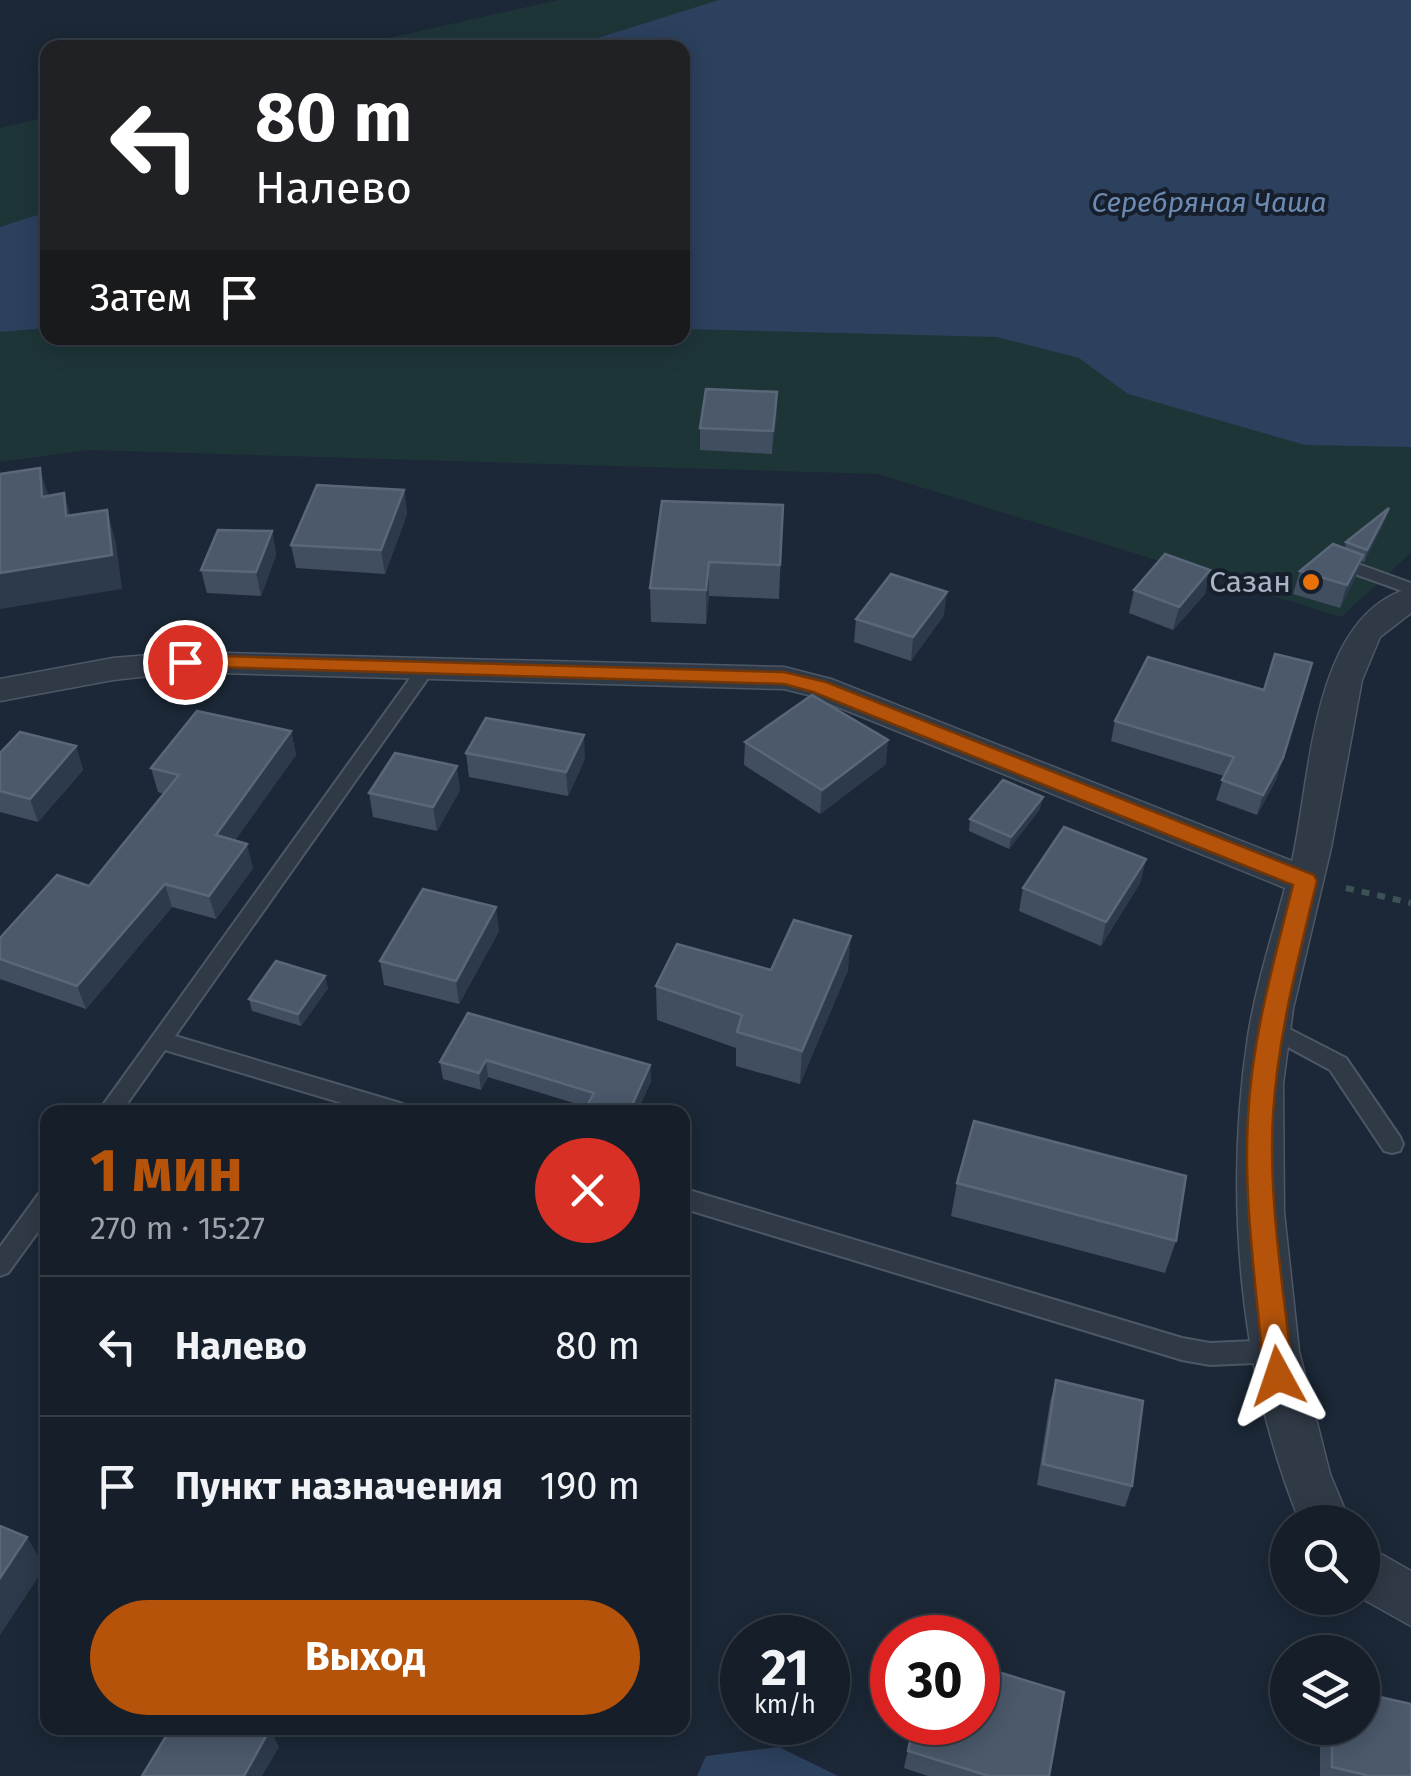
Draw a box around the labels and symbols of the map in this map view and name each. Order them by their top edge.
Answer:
water label: Серебряная Чаша [1091,186,1327,219]
place label: Сазан [1209,564,1291,600]
marker: Сазан [1300,571,1322,593]
pin [143,620,228,705]
position arrow [1226,1324,1330,1428]
speed limit sign: 30 [870,1615,1000,1745]

